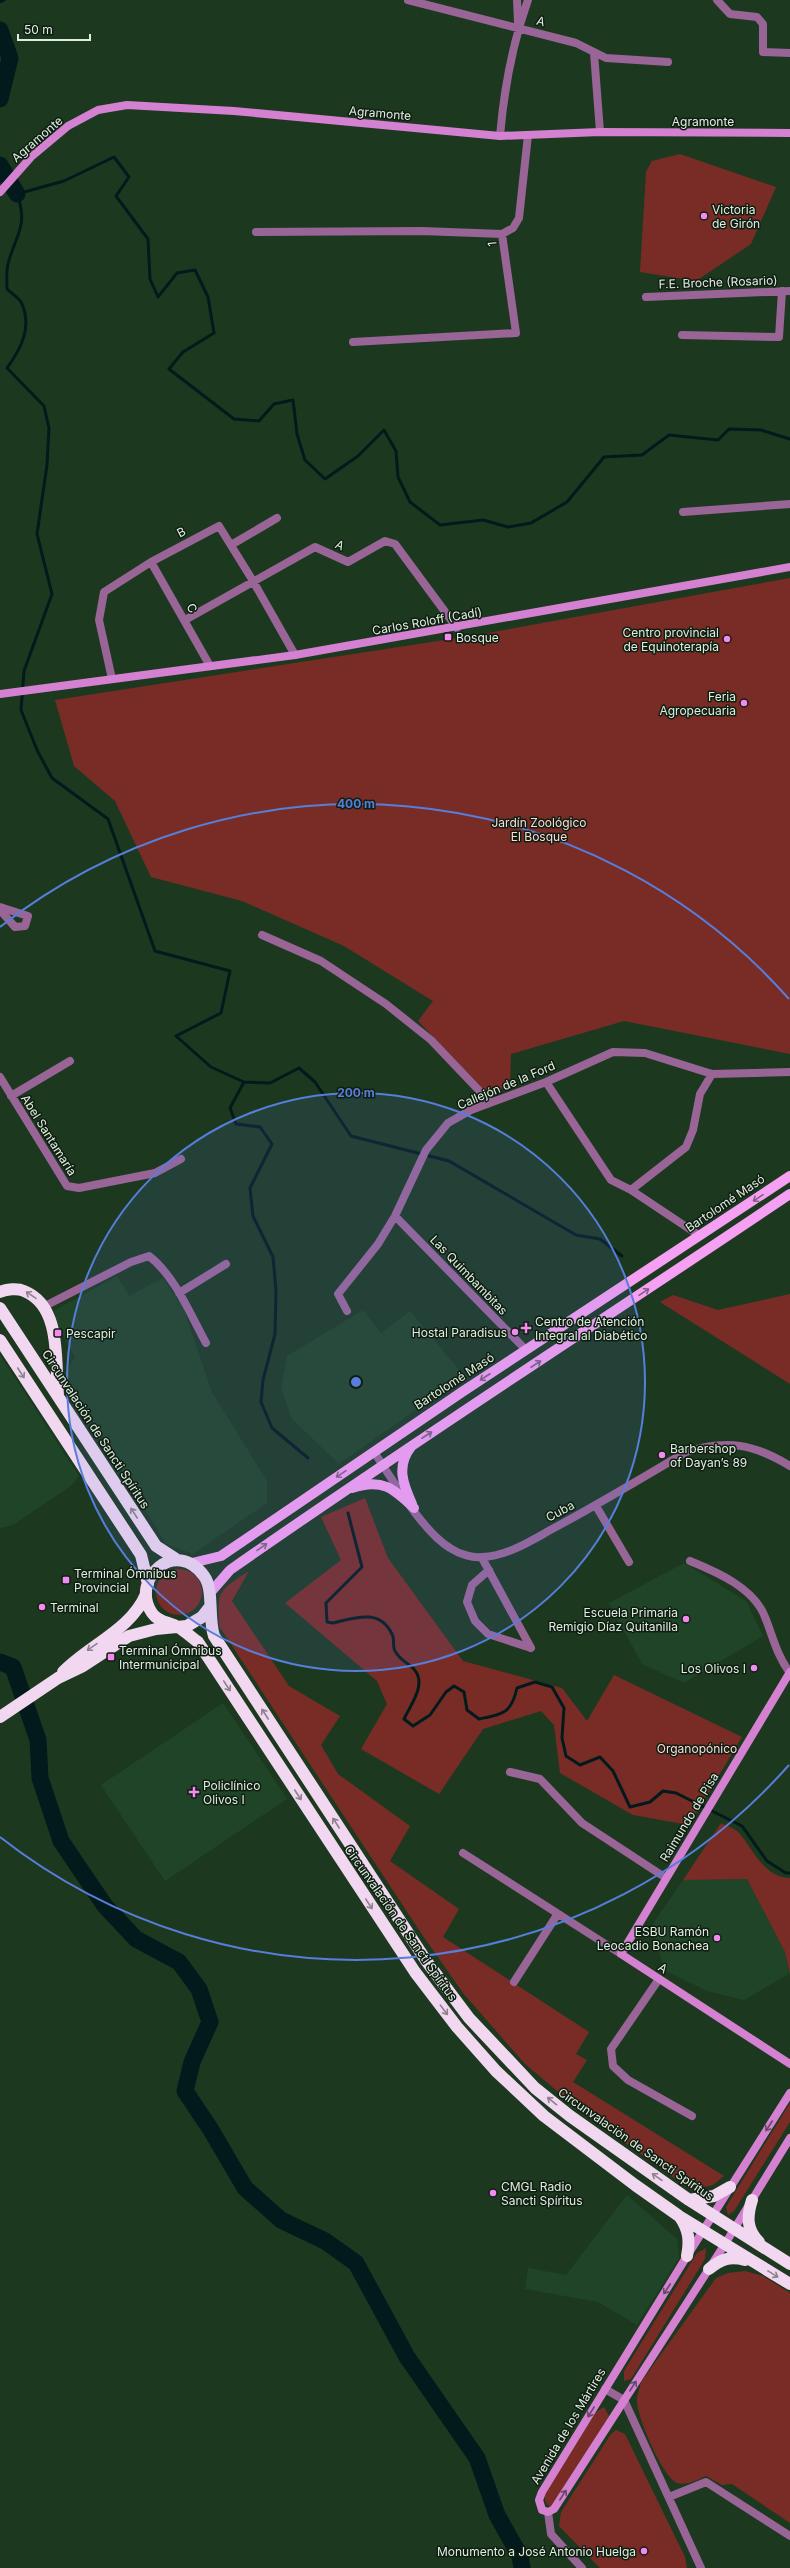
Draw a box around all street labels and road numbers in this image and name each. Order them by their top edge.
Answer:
street label: A [535,13,547,29]
street label: Agramonte [348,103,412,123]
street label: Agramonte [8,113,66,165]
street label: Agramonte [672,114,734,129]
street label: 1 [484,241,500,247]
street label: F.E. Broche (Rosario) [658,272,778,292]
street label: B [174,523,188,540]
street label: A [333,536,347,554]
street label: C [183,600,201,616]
street label: Carlos Roloff (Cadí) [371,604,483,638]
street label: Callejón de la Ford [455,1058,557,1112]
street label: Abel Santamaría [18,1092,80,1178]
street label: Bartolomé Masó [683,1171,767,1235]
street label: Las Quimbambitas [427,1232,511,1318]
street label: Circunvalación de Sancti Spíritus [39,1347,153,1511]
street label: Bartolomé Masó [411,1350,497,1412]
street label: Cuba [543,1497,577,1525]
street label: Raimundo de Pisa [656,1770,722,1864]
street label: Circunvalación de Sancti Spíritus [341,1842,461,2004]
street label: A [655,1959,671,1977]
street label: Circunvalación de Sancti Spíritus [555,2084,717,2204]
street label: Avenida de los Mártires [527,2365,609,2487]

